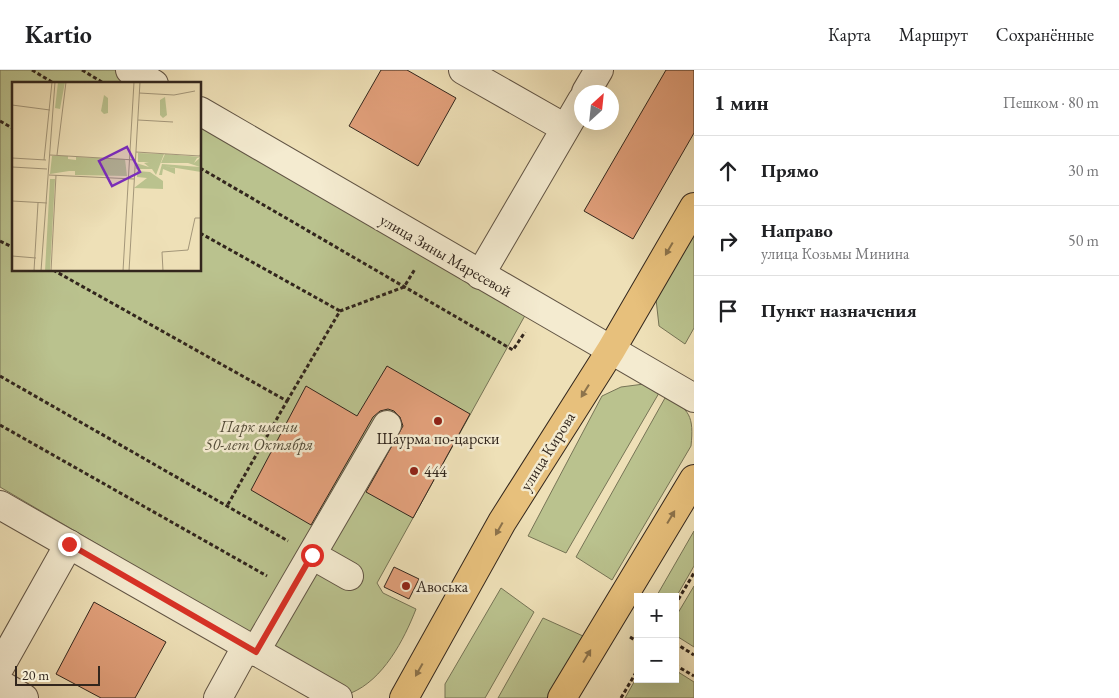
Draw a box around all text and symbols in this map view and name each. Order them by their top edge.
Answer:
text: Kartio [25,19,92,50]
text: Карта [828,23,871,46]
text: Маршрут [899,23,968,46]
text: Сохранённые [996,23,1094,46]
inset map [12,82,201,271]
north arrow [574,85,619,130]
text: 1 мин [714,89,769,116]
text: Пешком · 80 m [1003,92,1099,113]
icon: ahead [714,157,742,185]
text: Прямо [761,158,819,183]
text: 30 m [1068,160,1099,181]
street label: улица Зины Маресевой [376,209,516,302]
text: Направо [761,218,833,243]
icon: right [714,227,742,255]
text: 50 m [1068,230,1099,251]
one-way arrow [665,243,674,256]
text: улица Козьмы Минина [761,243,909,264]
icon: arrive [714,297,742,325]
text: Пункт назначения [761,298,917,323]
one-way arrow [580,384,590,398]
street label: улица Кирова [515,407,580,495]
marker: Шаурма по-царски [432,415,444,427]
park label: Парк имени 50-лет Октября [205,416,313,455]
place label: Шаурма по-царски [376,428,500,449]
place label: 444 [424,461,447,482]
marker: 444 [408,465,420,477]
one-way arrow [666,510,675,523]
one-way arrow [494,522,503,535]
route end [58,533,81,556]
route start [301,544,324,567]
place label: Авоська [415,576,469,597]
marker: Авоська [400,580,412,592]
map controls [634,593,679,683]
button: + [634,593,679,638]
button: − [634,638,679,683]
one-way arrow [582,650,591,663]
scale bar [15,663,100,686]
one-way arrow [415,663,423,678]
text: 20 m [22,666,49,684]

